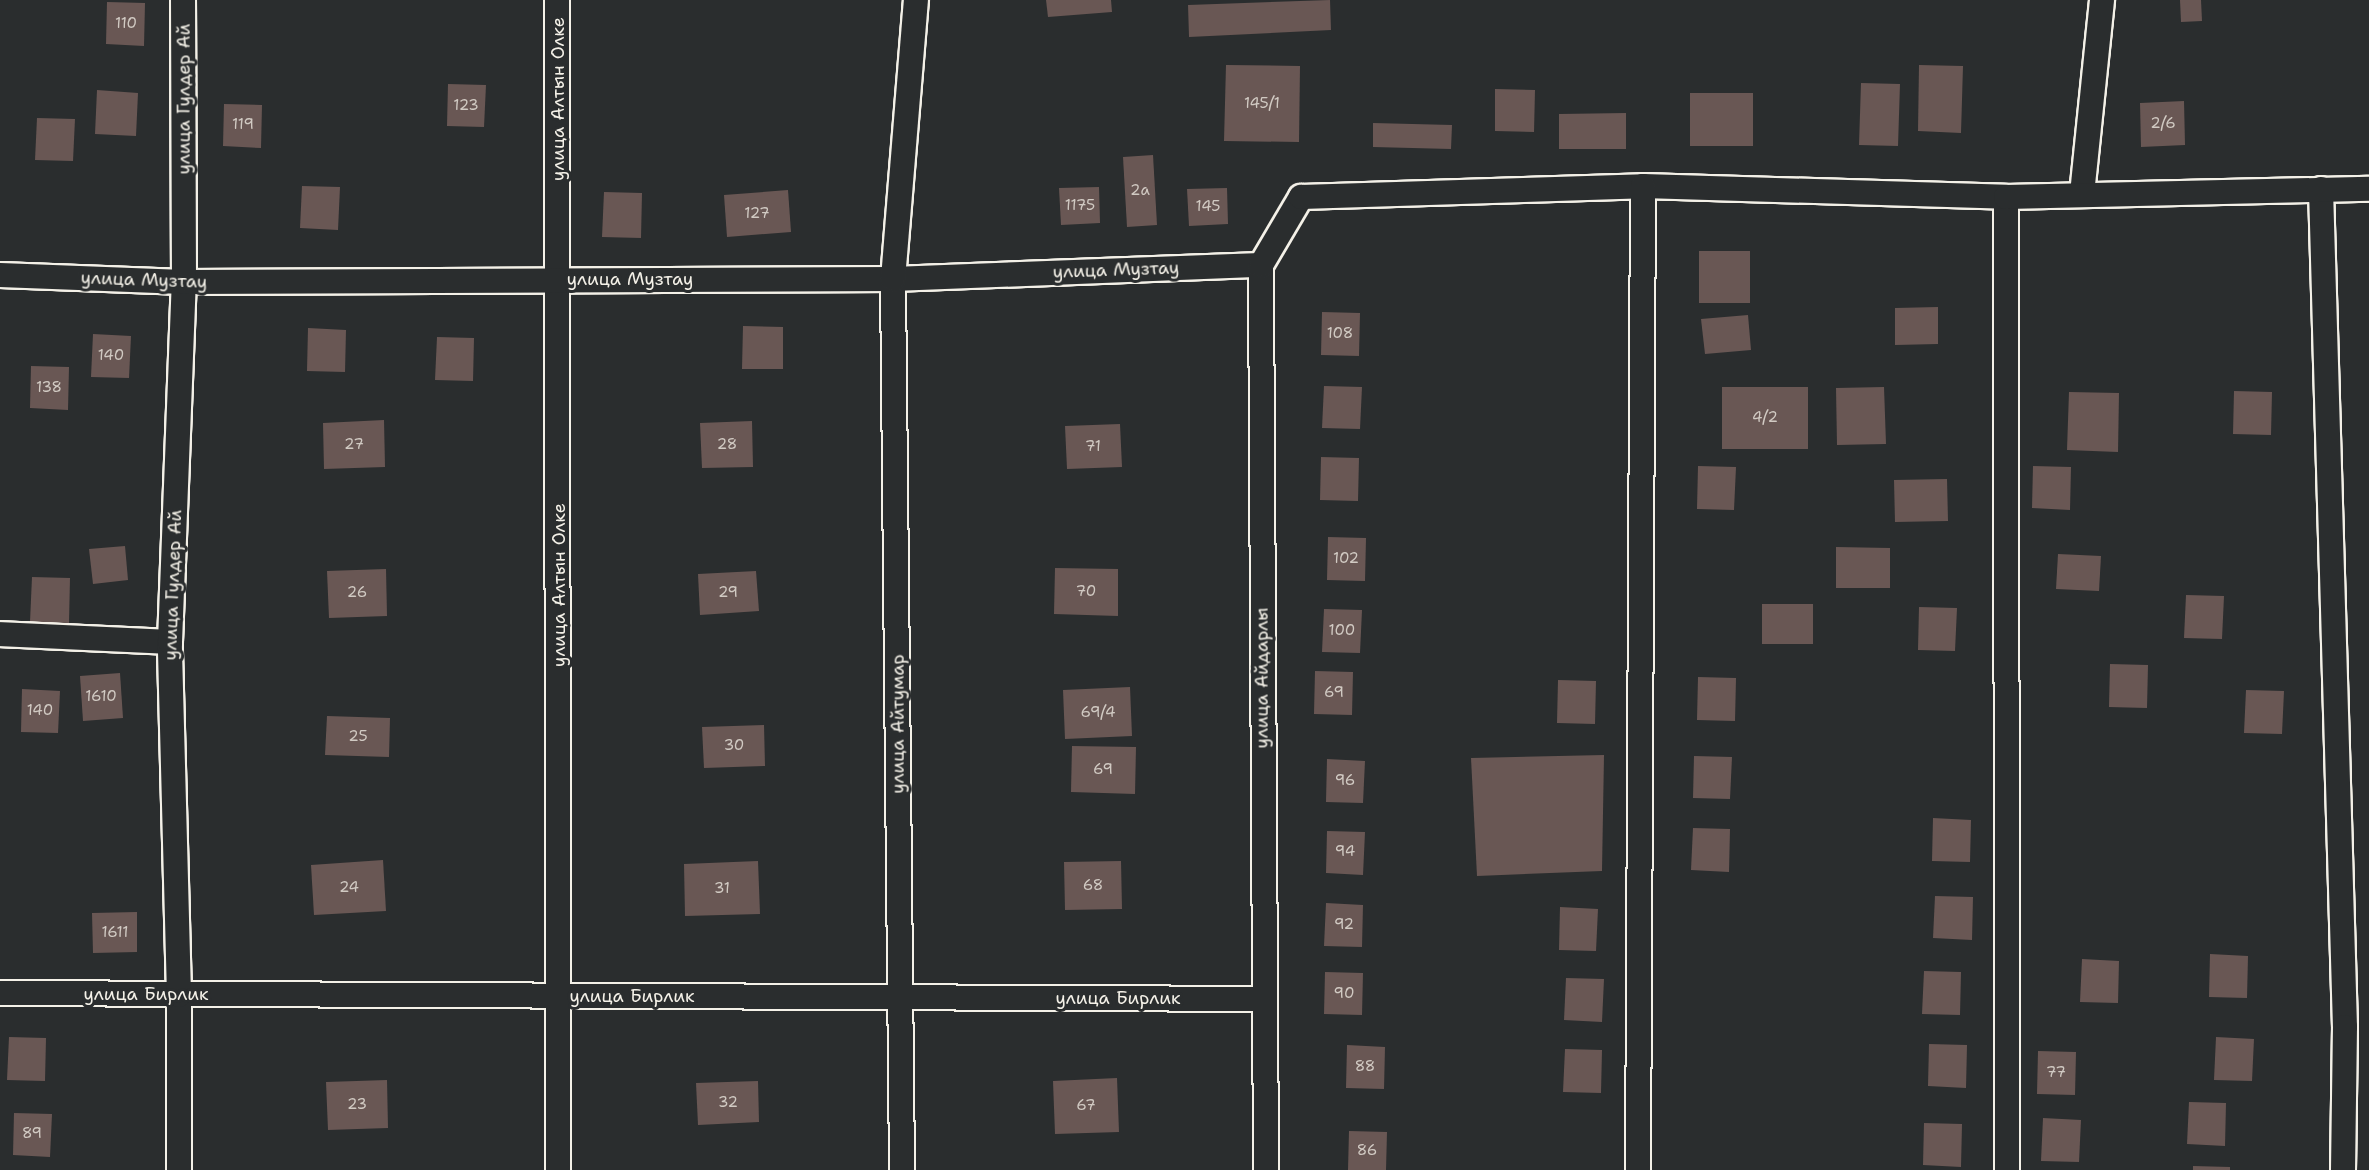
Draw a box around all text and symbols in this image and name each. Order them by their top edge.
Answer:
house number: 110 [115,15,137,33]
street label: улица Алтын Олке [547,17,569,181]
street label: улица Гулдер Ай [173,24,195,174]
house number: 145/1 [1244,95,1280,113]
house number: 123 [453,97,479,115]
house number: 2/6 [2150,115,2176,133]
house number: 119 [232,116,254,134]
house number: 2а [1130,182,1150,200]
house number: 1175 [1065,197,1095,215]
house number: 145 [1196,198,1220,216]
house number: 127 [744,205,770,223]
street label: улица Музтау [1052,257,1180,283]
street label: улица Музтау [80,267,208,293]
street label: улица Музтау [567,268,693,290]
house number: 108 [1327,325,1353,343]
house number: 140 [98,347,124,365]
house number: 138 [36,379,62,397]
house number: 4/2 [1752,409,1778,427]
house number: 27 [344,436,364,454]
house number: 28 [717,436,737,454]
house number: 71 [1085,438,1101,456]
street label: улица Алтын Олке [548,503,570,667]
street label: улица Гулдер Ай [160,509,186,661]
house number: 102 [1333,550,1359,568]
house number: 70 [1076,583,1096,601]
house number: 26 [347,584,367,602]
house number: 29 [718,584,738,602]
street label: улица Айдарлы [1251,608,1273,748]
house number: 100 [1329,622,1355,640]
street label: улица Айтумар [887,654,909,794]
house number: 69 [1324,684,1344,702]
house number: 1610 [85,688,117,706]
house number: 140 [27,702,53,720]
house number: 69/4 [1081,704,1115,722]
house number: 25 [348,728,368,746]
house number: 30 [724,737,744,755]
house number: 69 [1093,761,1113,779]
house number: 96 [1335,772,1355,790]
house number: 94 [1335,843,1355,861]
house number: 68 [1083,877,1103,895]
house number: 24 [339,879,359,897]
house number: 31 [714,880,730,898]
house number: 92 [1334,916,1354,934]
house number: 1611 [101,924,129,942]
street label: улица Бирлик [84,983,208,1005]
street label: улица Бирлик [570,985,694,1007]
house number: 90 [1334,985,1354,1003]
street label: улица Бирлик [1056,987,1180,1009]
house number: 88 [1355,1058,1375,1076]
house number: 77 [2046,1064,2066,1082]
house number: 32 [718,1094,738,1112]
house number: 23 [347,1096,367,1114]
house number: 67 [1076,1097,1096,1115]
house number: 89 [22,1125,42,1143]
house number: 86 [1357,1142,1377,1160]

